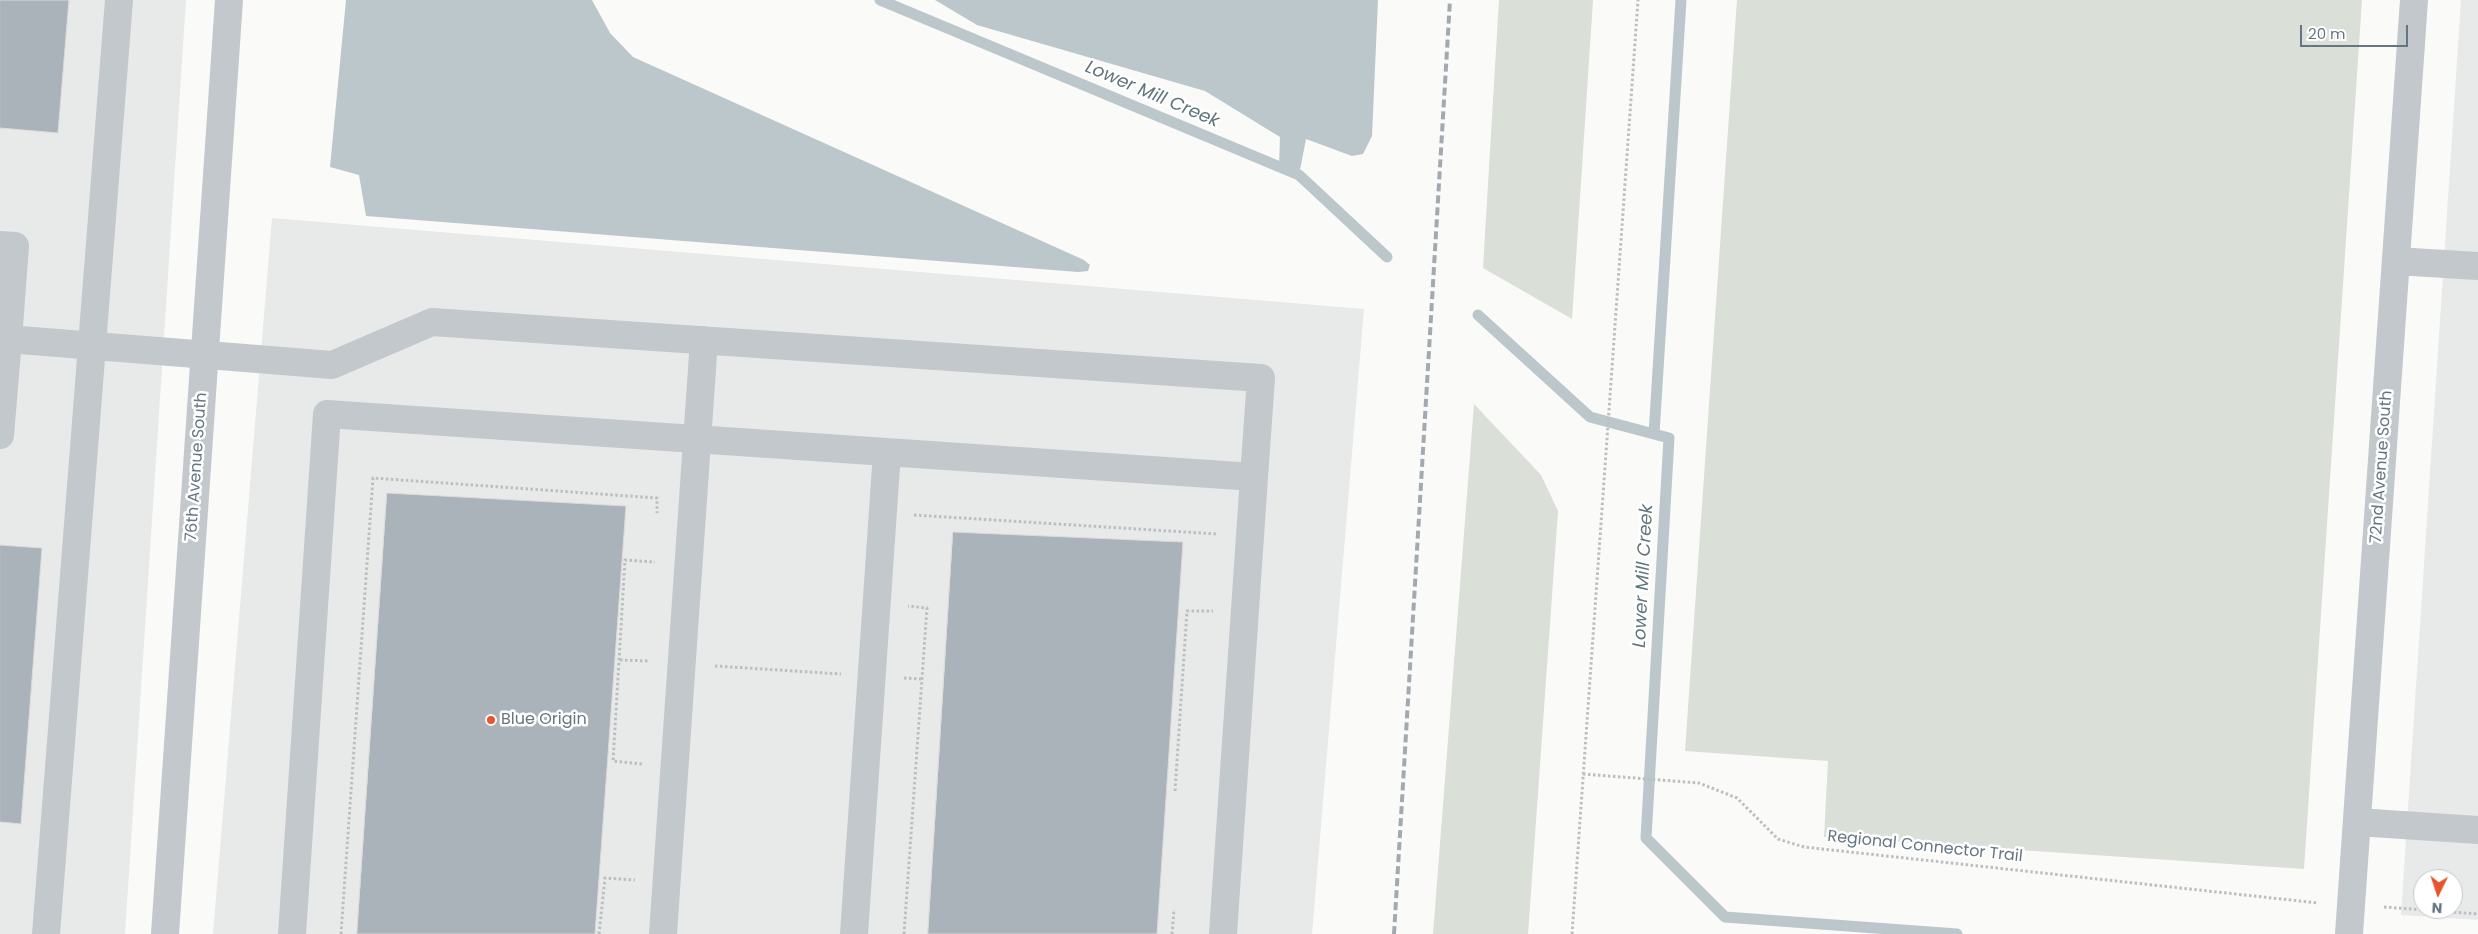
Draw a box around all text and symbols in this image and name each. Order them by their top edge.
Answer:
scale bar [2303,15,2410,47]
text: 20 m [2308,23,2346,44]
water label: Lower Mill Creek [1082,57,1222,133]
street label: 72nd Avenue South [2367,390,2397,544]
street label: 76th Avenue South [182,392,212,542]
water label: Lower Mill Creek [1629,504,1659,648]
place label: Blue Origin [501,710,587,730]
marker: Blue Origin [485,714,497,726]
street label: Regional Connector Trail [1826,827,2024,867]
north arrow [2413,869,2463,919]
text: N [2431,898,2443,918]

